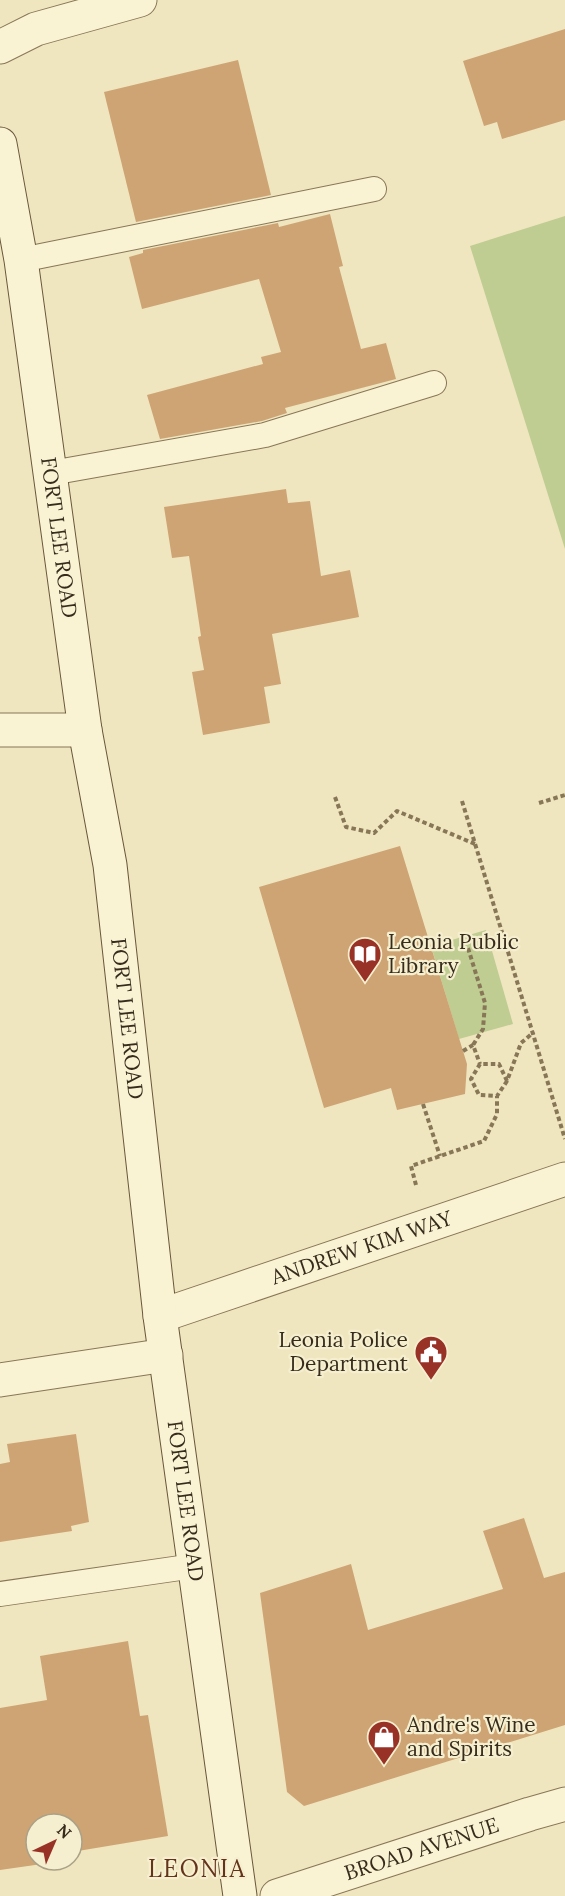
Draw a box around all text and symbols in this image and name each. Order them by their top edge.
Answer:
street label: FORT LEE ROAD [35,455,84,620]
place label: Leonia Public Library [388,928,519,979]
street label: FORT LEE ROAD [105,936,150,1101]
library icon: Leonia Public Library [347,936,383,983]
street label: ANDREW KIM WAY [267,1204,456,1291]
place label: Leonia Police Department [278,1326,409,1377]
public building icon: Leonia Police Department [413,1334,449,1381]
street label: FORT LEE ROAD [162,1419,210,1583]
place label: Andre's Wine and Spirits [406,1711,536,1762]
shop icon: Andre's Wine and Spirits [366,1719,402,1766]
street label: BROAD AVENUE [341,1811,502,1886]
north arrow [24,1812,84,1872]
text: N [53,1820,76,1843]
district label: LEONIA [148,1853,246,1884]

